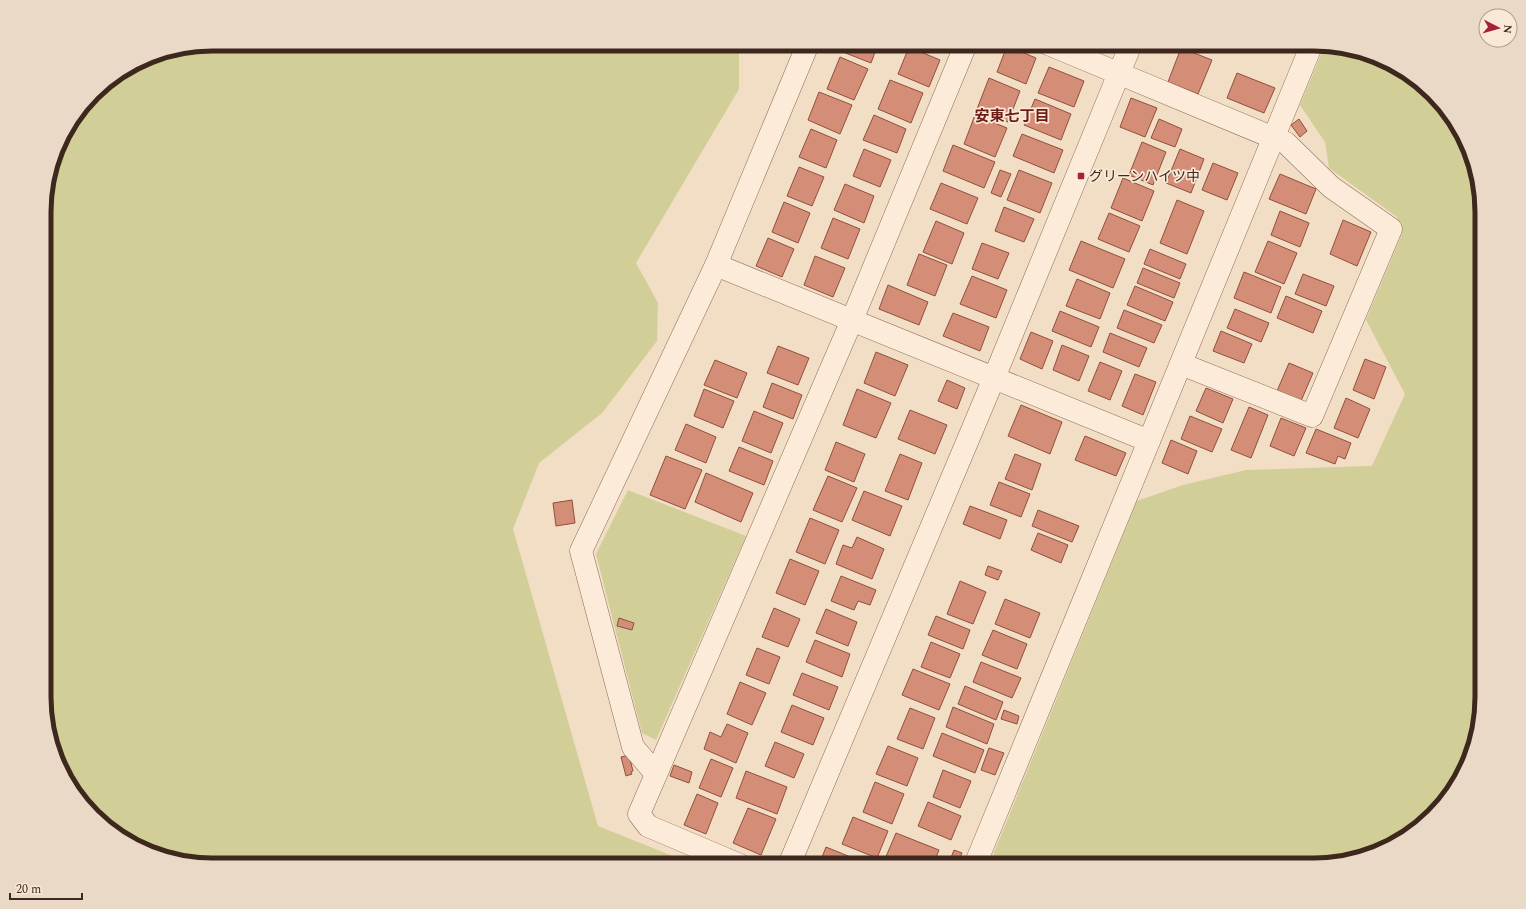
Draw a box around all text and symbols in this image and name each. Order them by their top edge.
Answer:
north arrow [1478,8,1518,48]
text: N [1499,24,1516,34]
district label: 安東七丁目 [974,105,1050,128]
place label: グリーンハイツ中 [1089,166,1200,187]
marker: グリーンハイツ中 [1076,171,1086,181]
scale bar [10,875,82,901]
text: 20 m [16,880,41,899]

